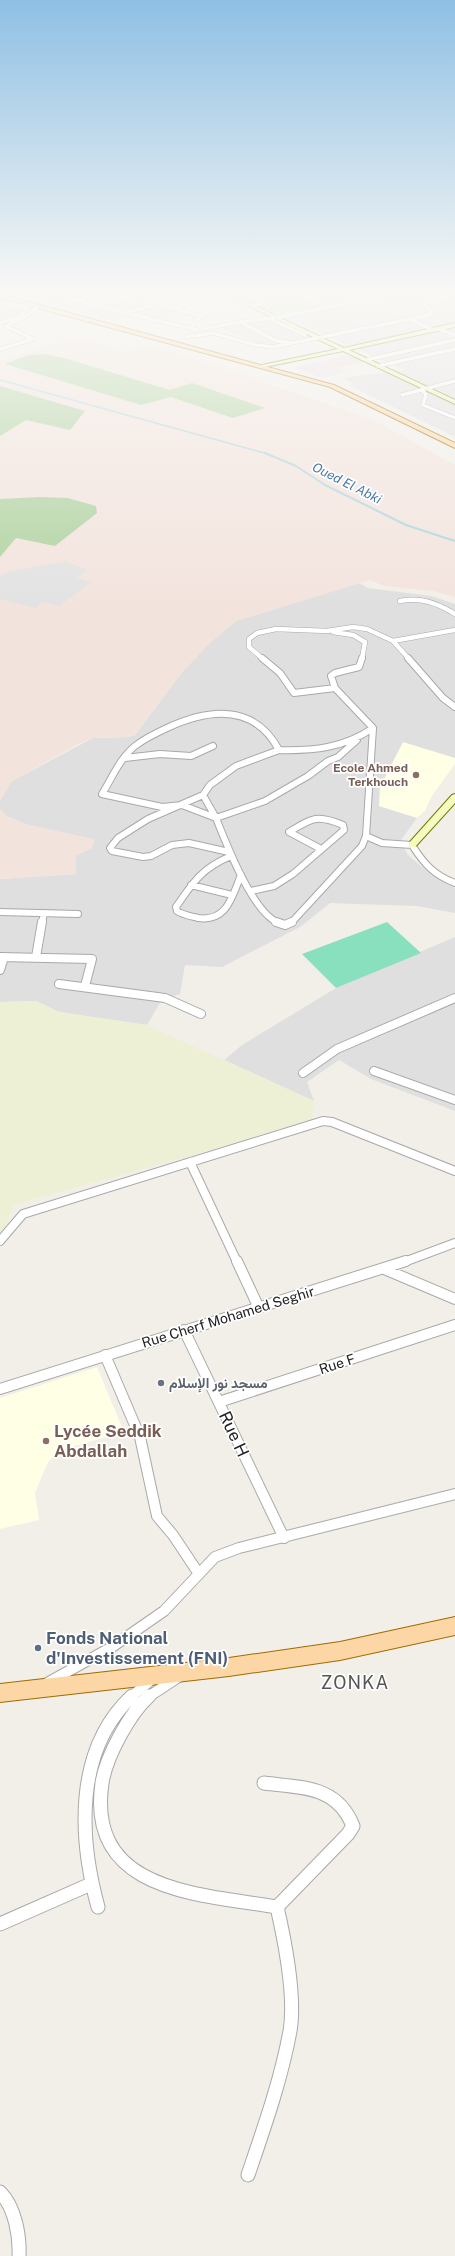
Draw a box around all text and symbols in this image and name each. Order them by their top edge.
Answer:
water label: Oued El Abki [310,459,385,507]
place label: Ecole Ahmed Terkhouch [333,761,408,789]
marker: Ecole Ahmed Terkhouch [411,770,421,780]
street label: Rue Cherf Mohamed Seghir [140,1283,316,1351]
street label: Rue F [317,1351,357,1377]
place label: مسجد نور الإسلام [169,1375,268,1393]
marker: مسجد نور الإسلام [156,1378,166,1388]
street label: Rue H [215,1408,253,1460]
place label: Lycée Seddik Abdallah [54,1421,162,1461]
marker: Lycée Seddik Abdallah [41,1436,51,1446]
place label: Fonds National d'Investissement (FNI) [46,1628,228,1668]
marker: Fonds National d'Investissement (FNI) [33,1643,43,1653]
district label: ZONKA [321,1672,389,1693]

